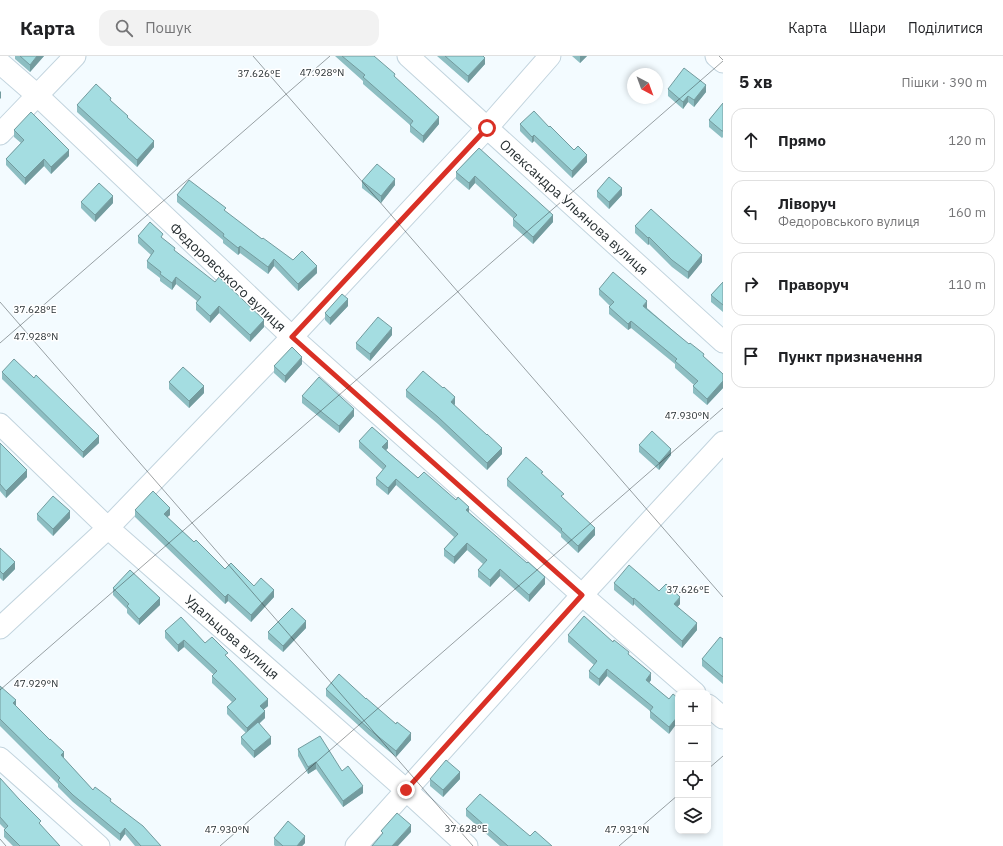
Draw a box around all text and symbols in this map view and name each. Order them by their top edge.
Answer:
search box [99,10,379,46]
text: Карта [20,16,75,40]
icon: search [113,17,135,39]
text: Пошук [145,18,192,37]
text: Карта [788,19,827,37]
text: Шари [849,19,886,37]
text: Поділитися [908,19,983,37]
text: 47.928°N [300,66,344,79]
text: 37.626°E [237,67,281,80]
north arrow [627,68,663,104]
text: 5 хв [739,71,773,93]
text: Пішки · 390 m [901,74,987,91]
route start [478,119,496,137]
icon: ahead [740,129,762,151]
text: Прямо [778,131,826,150]
text: 120 m [948,132,986,149]
street label: Олександра Ульянова вулиця [496,135,652,279]
text: Ліворуч [778,194,836,213]
icon: left [740,201,762,223]
text: 160 m [948,204,986,221]
text: Федоровського вулиця [778,213,920,230]
street label: Федоровського вулиця [166,218,290,336]
icon: right [740,273,762,295]
text: Праворуч [778,275,849,294]
text: 110 m [948,276,986,293]
text: 37.628°E [13,303,57,316]
text: 47.928°N [14,330,58,343]
icon: arrive [740,345,762,367]
text: Пункт призначення [778,347,923,366]
text: 47.930°N [665,409,709,422]
text: 37.626°E [666,583,710,596]
street label: Удальцова вулиця [181,591,283,683]
text: 47.929°N [14,677,58,690]
map controls [675,690,711,834]
button: + [675,690,711,726]
button: − [675,726,711,762]
button: locate [675,762,711,798]
route end [397,781,415,799]
button: layers [675,798,711,834]
text: 37.628°E [444,822,488,835]
text: 47.930°N [205,823,249,836]
text: 47.931°N [605,823,649,836]

